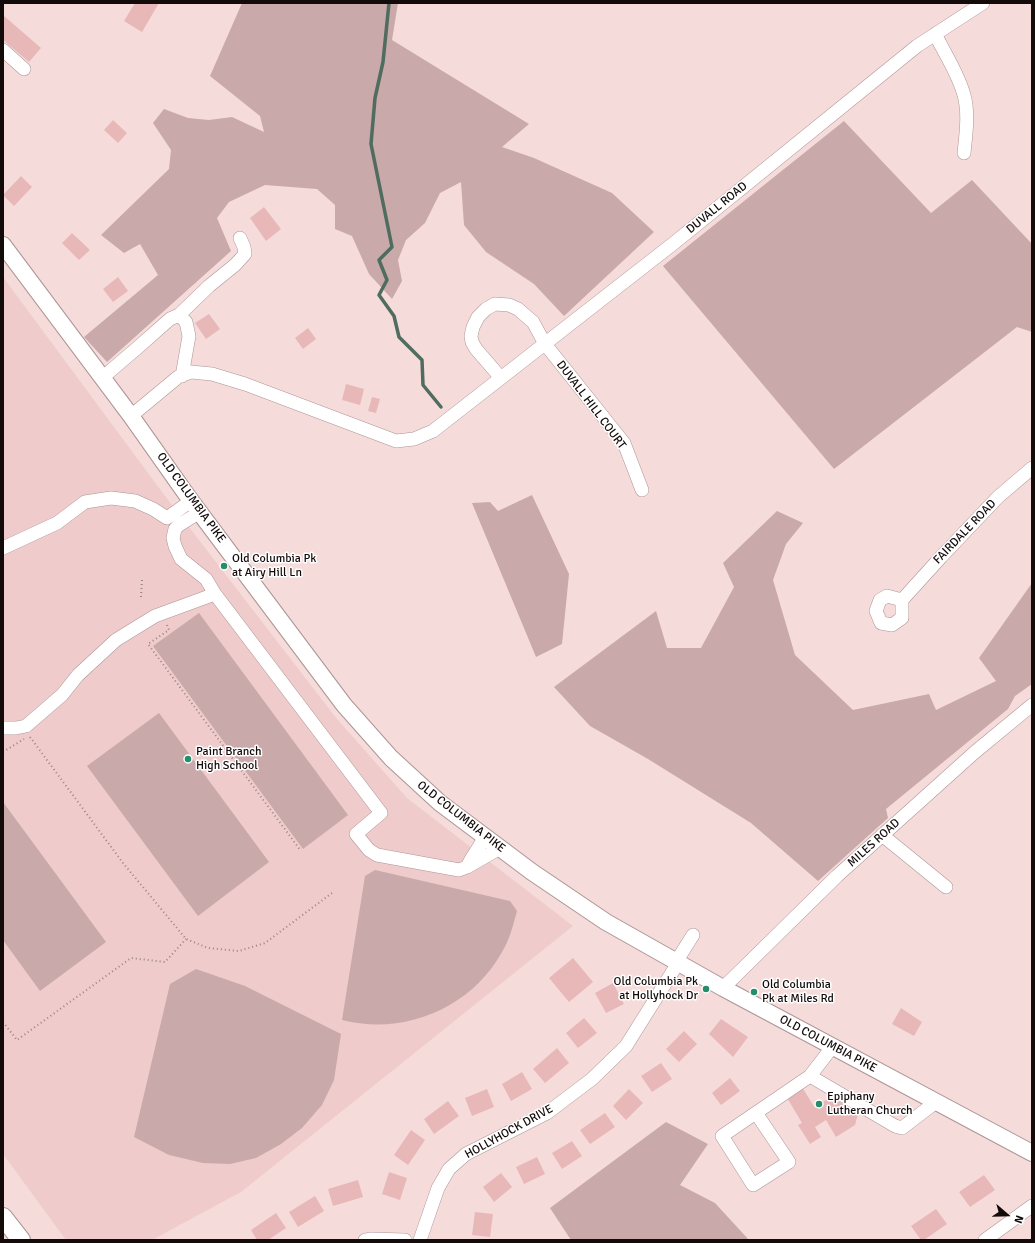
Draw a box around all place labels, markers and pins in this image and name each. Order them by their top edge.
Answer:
place label: Old Columbia Pk at Airy Hill Ln [232,552,316,580]
marker: Old Columbia Pk at Airy Hill Ln [219,561,229,571]
place label: Paint Branch High School [196,745,262,773]
marker: Paint Branch High School [183,754,193,764]
place label: Old Columbia Pk at Hollyhock Dr [614,975,698,1003]
place label: Old Columbia Pk at Miles Rd [762,978,834,1006]
marker: Old Columbia Pk at Hollyhock Dr [701,984,711,994]
marker: Old Columbia Pk at Miles Rd [749,987,759,997]
place label: Epiphany Lutheran Church [827,1090,913,1118]
marker: Epiphany Lutheran Church [814,1099,824,1109]

